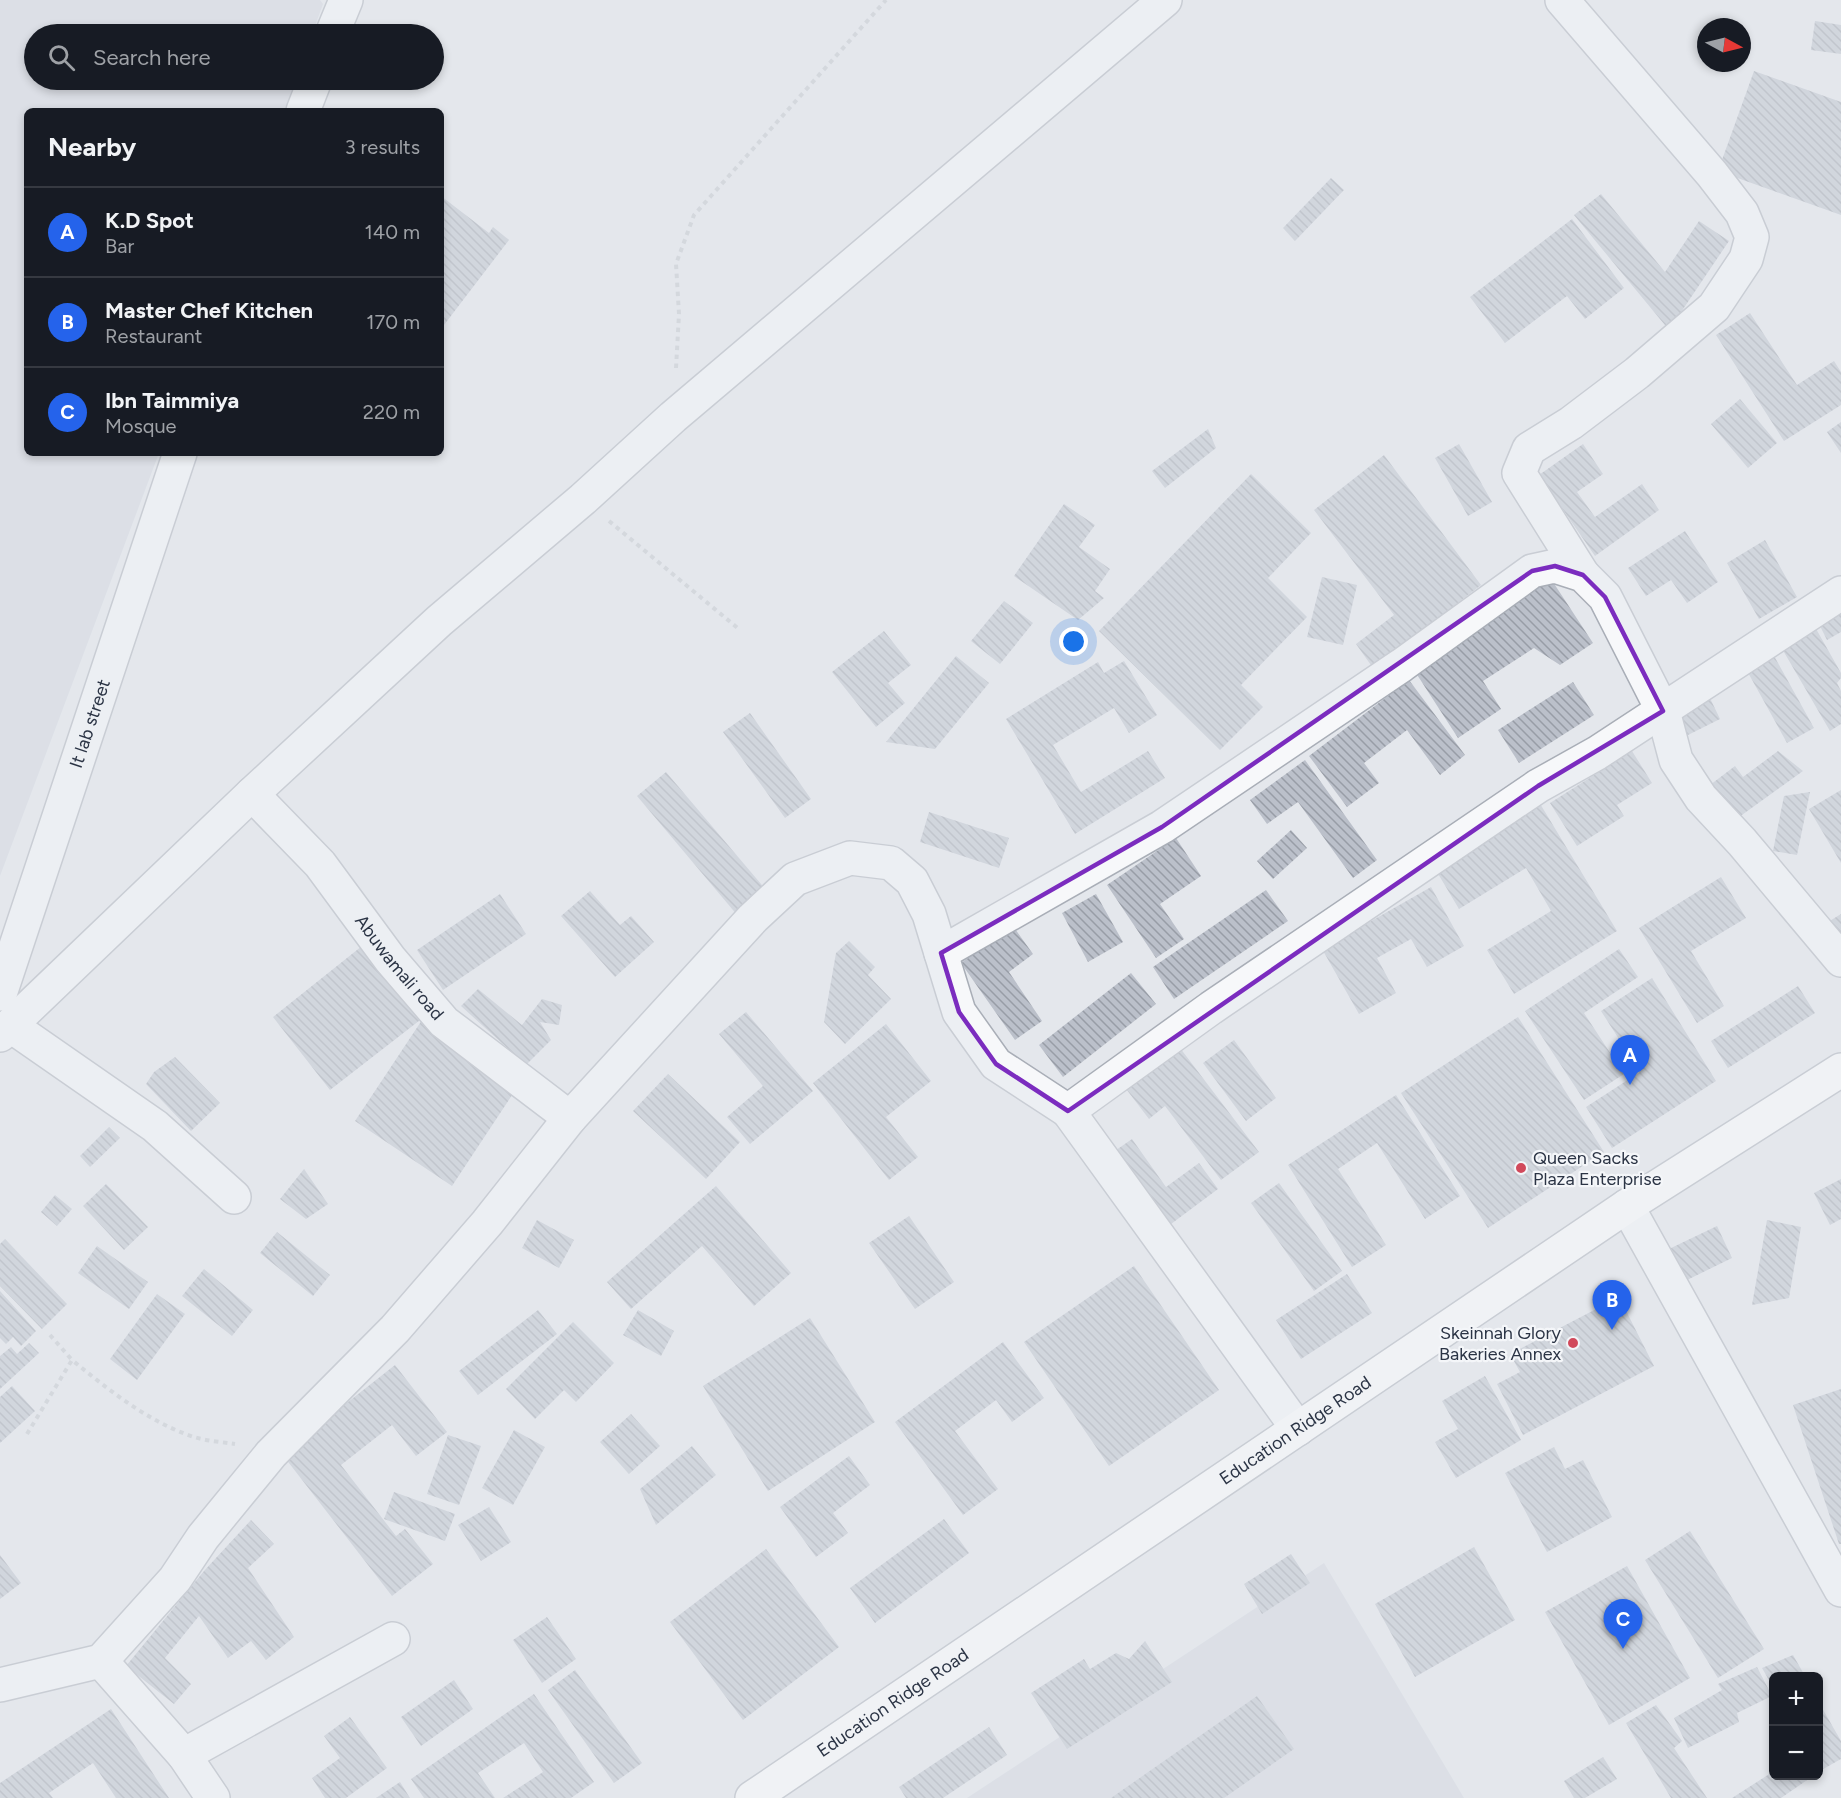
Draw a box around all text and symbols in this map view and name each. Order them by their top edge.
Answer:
north arrow [1697,18,1751,72]
search box [24,24,444,90]
icon: search [45,41,78,74]
text: Search here [93,44,211,71]
text: Nearby [48,131,136,163]
text: 3 results [345,135,420,159]
text: K.D Spot [105,207,194,234]
text: A [60,220,75,244]
text: 140 m [365,220,420,244]
text: Bar [105,234,134,258]
text: Master Chef Kitchen [105,297,313,324]
text: B [61,310,74,334]
text: 170 m [366,310,420,334]
text: Restaurant [105,324,202,348]
text: Ibn Taimmiya [105,387,239,414]
text: C [60,400,75,424]
text: 220 m [363,400,420,424]
text: Mosque [105,414,176,438]
your location [1059,627,1088,656]
street label: It lab street [65,676,115,771]
street label: Abuwamali road [350,910,449,1025]
pin: A [1610,1036,1650,1085]
place label: Queen Sacks Plaza Enterprise [1533,1147,1662,1190]
marker: Queen Sacks Plaza Enterprise [1514,1161,1528,1175]
pin: B [1592,1280,1632,1330]
place label: Skeinnah Glory Bakeries Annex [1439,1322,1562,1365]
marker: Skeinnah Glory Bakeries Annex [1566,1336,1580,1350]
street label: Education Ridge Road [1215,1371,1375,1490]
pin: C [1604,1600,1642,1649]
street label: Education Ridge Road [813,1644,973,1762]
map controls [1769,1672,1823,1780]
button: + [1769,1672,1823,1726]
button: − [1769,1726,1823,1780]

